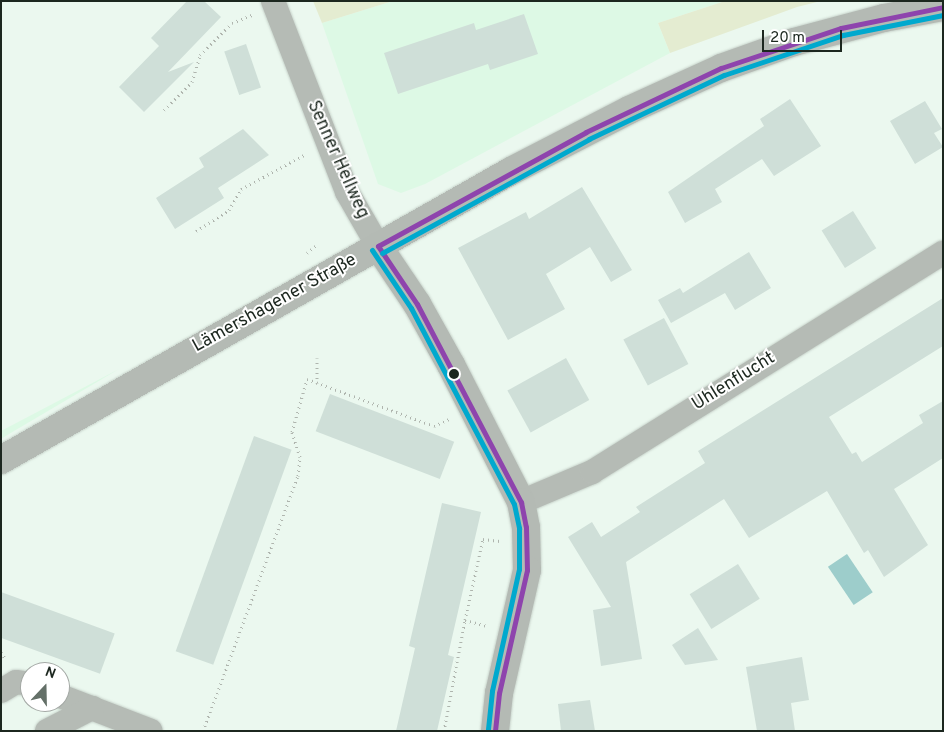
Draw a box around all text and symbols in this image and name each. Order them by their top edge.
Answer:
scale bar [764,20,844,52]
text: 20 m [770,29,805,48]
street label: Senner Hellweg [301,98,373,222]
street label: Lämershagener Straße [189,250,361,358]
street label: Uhlenflucht [689,348,779,416]
unlabelled marker [449,369,459,379]
north arrow [20,662,70,712]
text: N [42,664,58,683]

